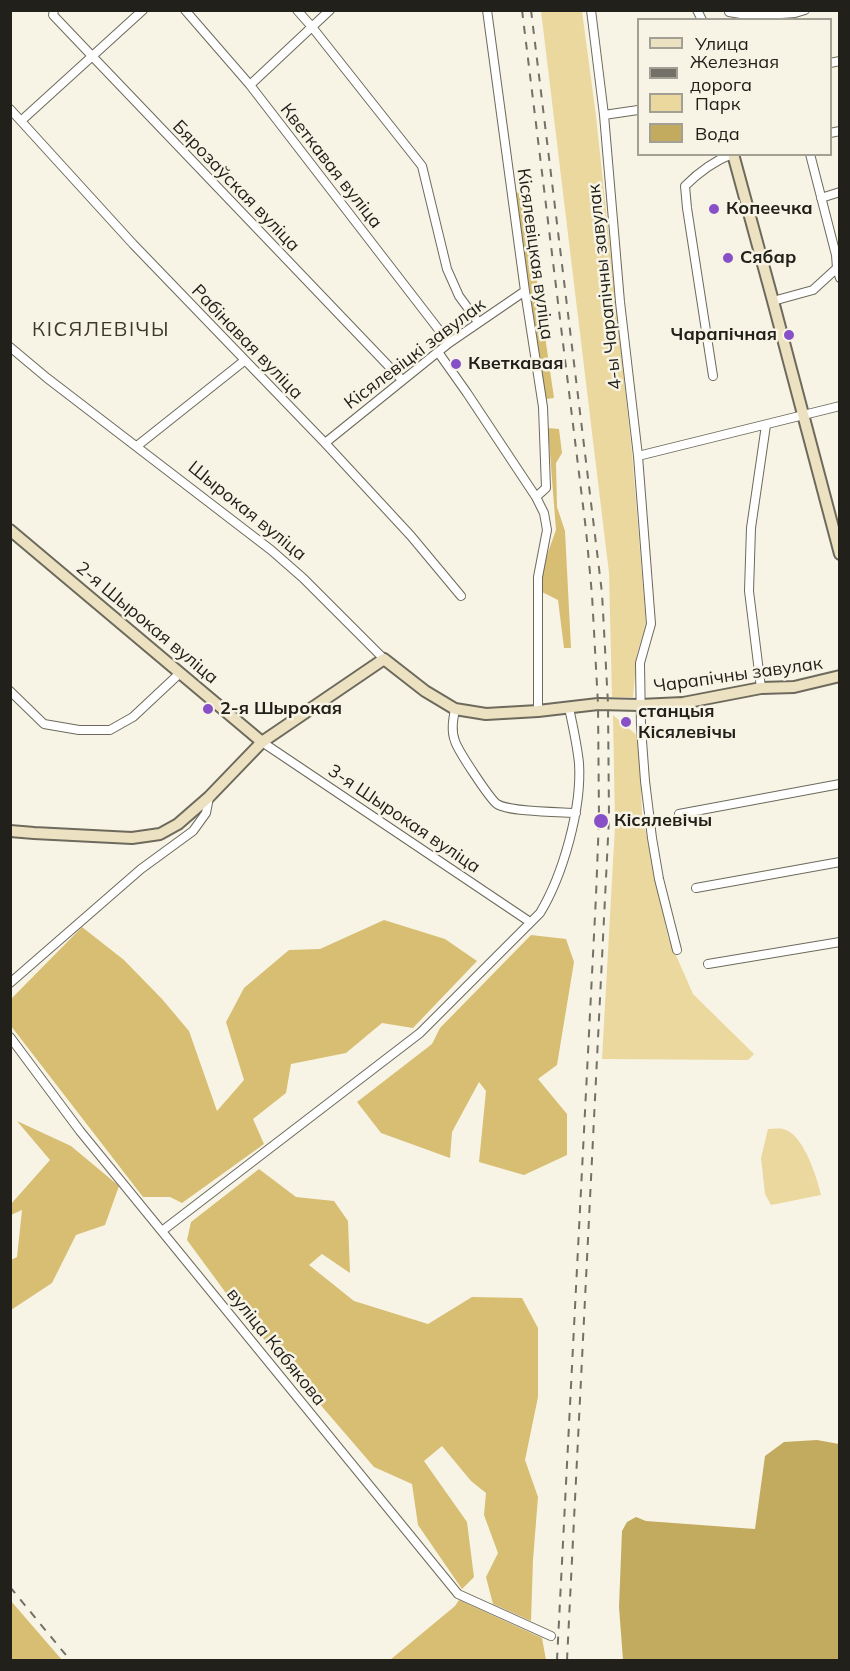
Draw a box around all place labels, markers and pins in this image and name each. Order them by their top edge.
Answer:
place label: Копеечка [726,198,813,220]
marker: Копеечка [707,202,721,216]
place label: Сябар [740,247,796,269]
marker: Сябар [721,251,735,265]
place label: Чарапічная [671,324,777,346]
marker: Чарапічная [782,328,796,342]
place label: Кветкавая [468,353,563,375]
marker: Кветкавая [449,357,463,371]
place label: 2-я Шырокая [220,698,342,720]
place label: станцыя Кісялевічы [638,701,736,744]
marker: 2-я Шырокая [201,702,215,716]
marker: станцыя Кісялевічы [619,715,633,729]
place label: Кісялевічы [614,810,712,832]
marker: Кісялевічы [592,812,610,830]

